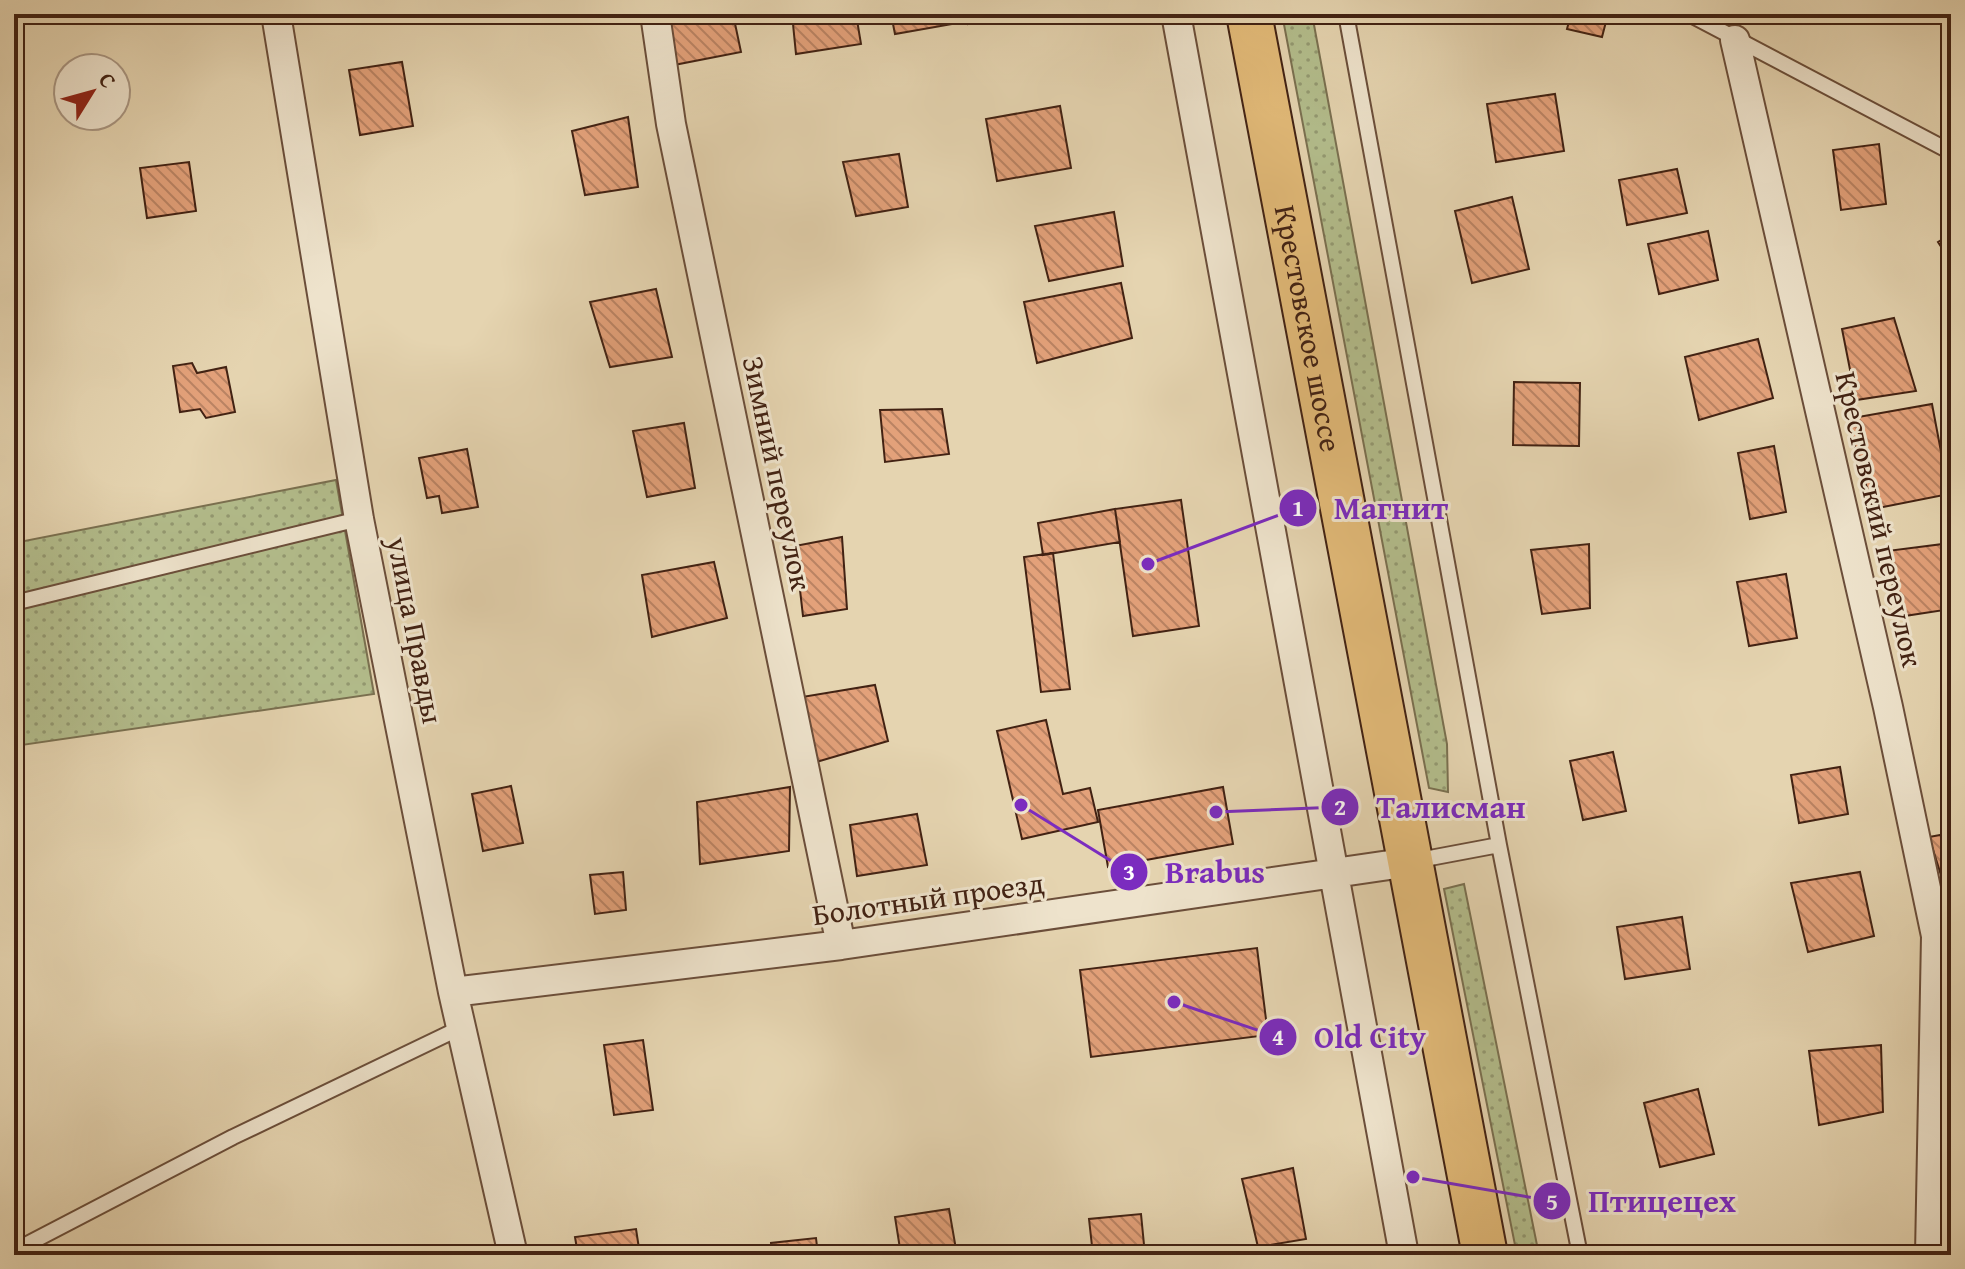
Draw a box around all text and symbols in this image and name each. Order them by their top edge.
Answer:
north arrow [52,52,132,132]
text: С [91,65,124,95]
street label: Крестовское шоссе [1264,201,1354,455]
street label: Зимний переулок [732,352,824,595]
street label: Крестовский переулок [1825,367,1935,671]
callout: Магнит [1278,480,1464,536]
text: Магнит [1334,484,1449,531]
text: 1 [1292,490,1304,525]
street label: улица Правды [376,532,456,727]
callout: Талисман [1320,779,1541,835]
text: Талисман [1376,783,1526,830]
text: 2 [1334,789,1346,824]
callout: Brabus [1109,844,1281,900]
text: Brabus [1165,848,1265,895]
text: 3 [1123,854,1135,889]
street label: Болотный проезд [809,860,1047,936]
callout: Old City [1258,1009,1442,1065]
text: Old City [1314,1013,1427,1060]
text: 4 [1272,1019,1284,1054]
callout: Птицецех [1532,1173,1752,1229]
text: Птицецех [1588,1177,1736,1224]
text: 5 [1546,1184,1558,1219]

